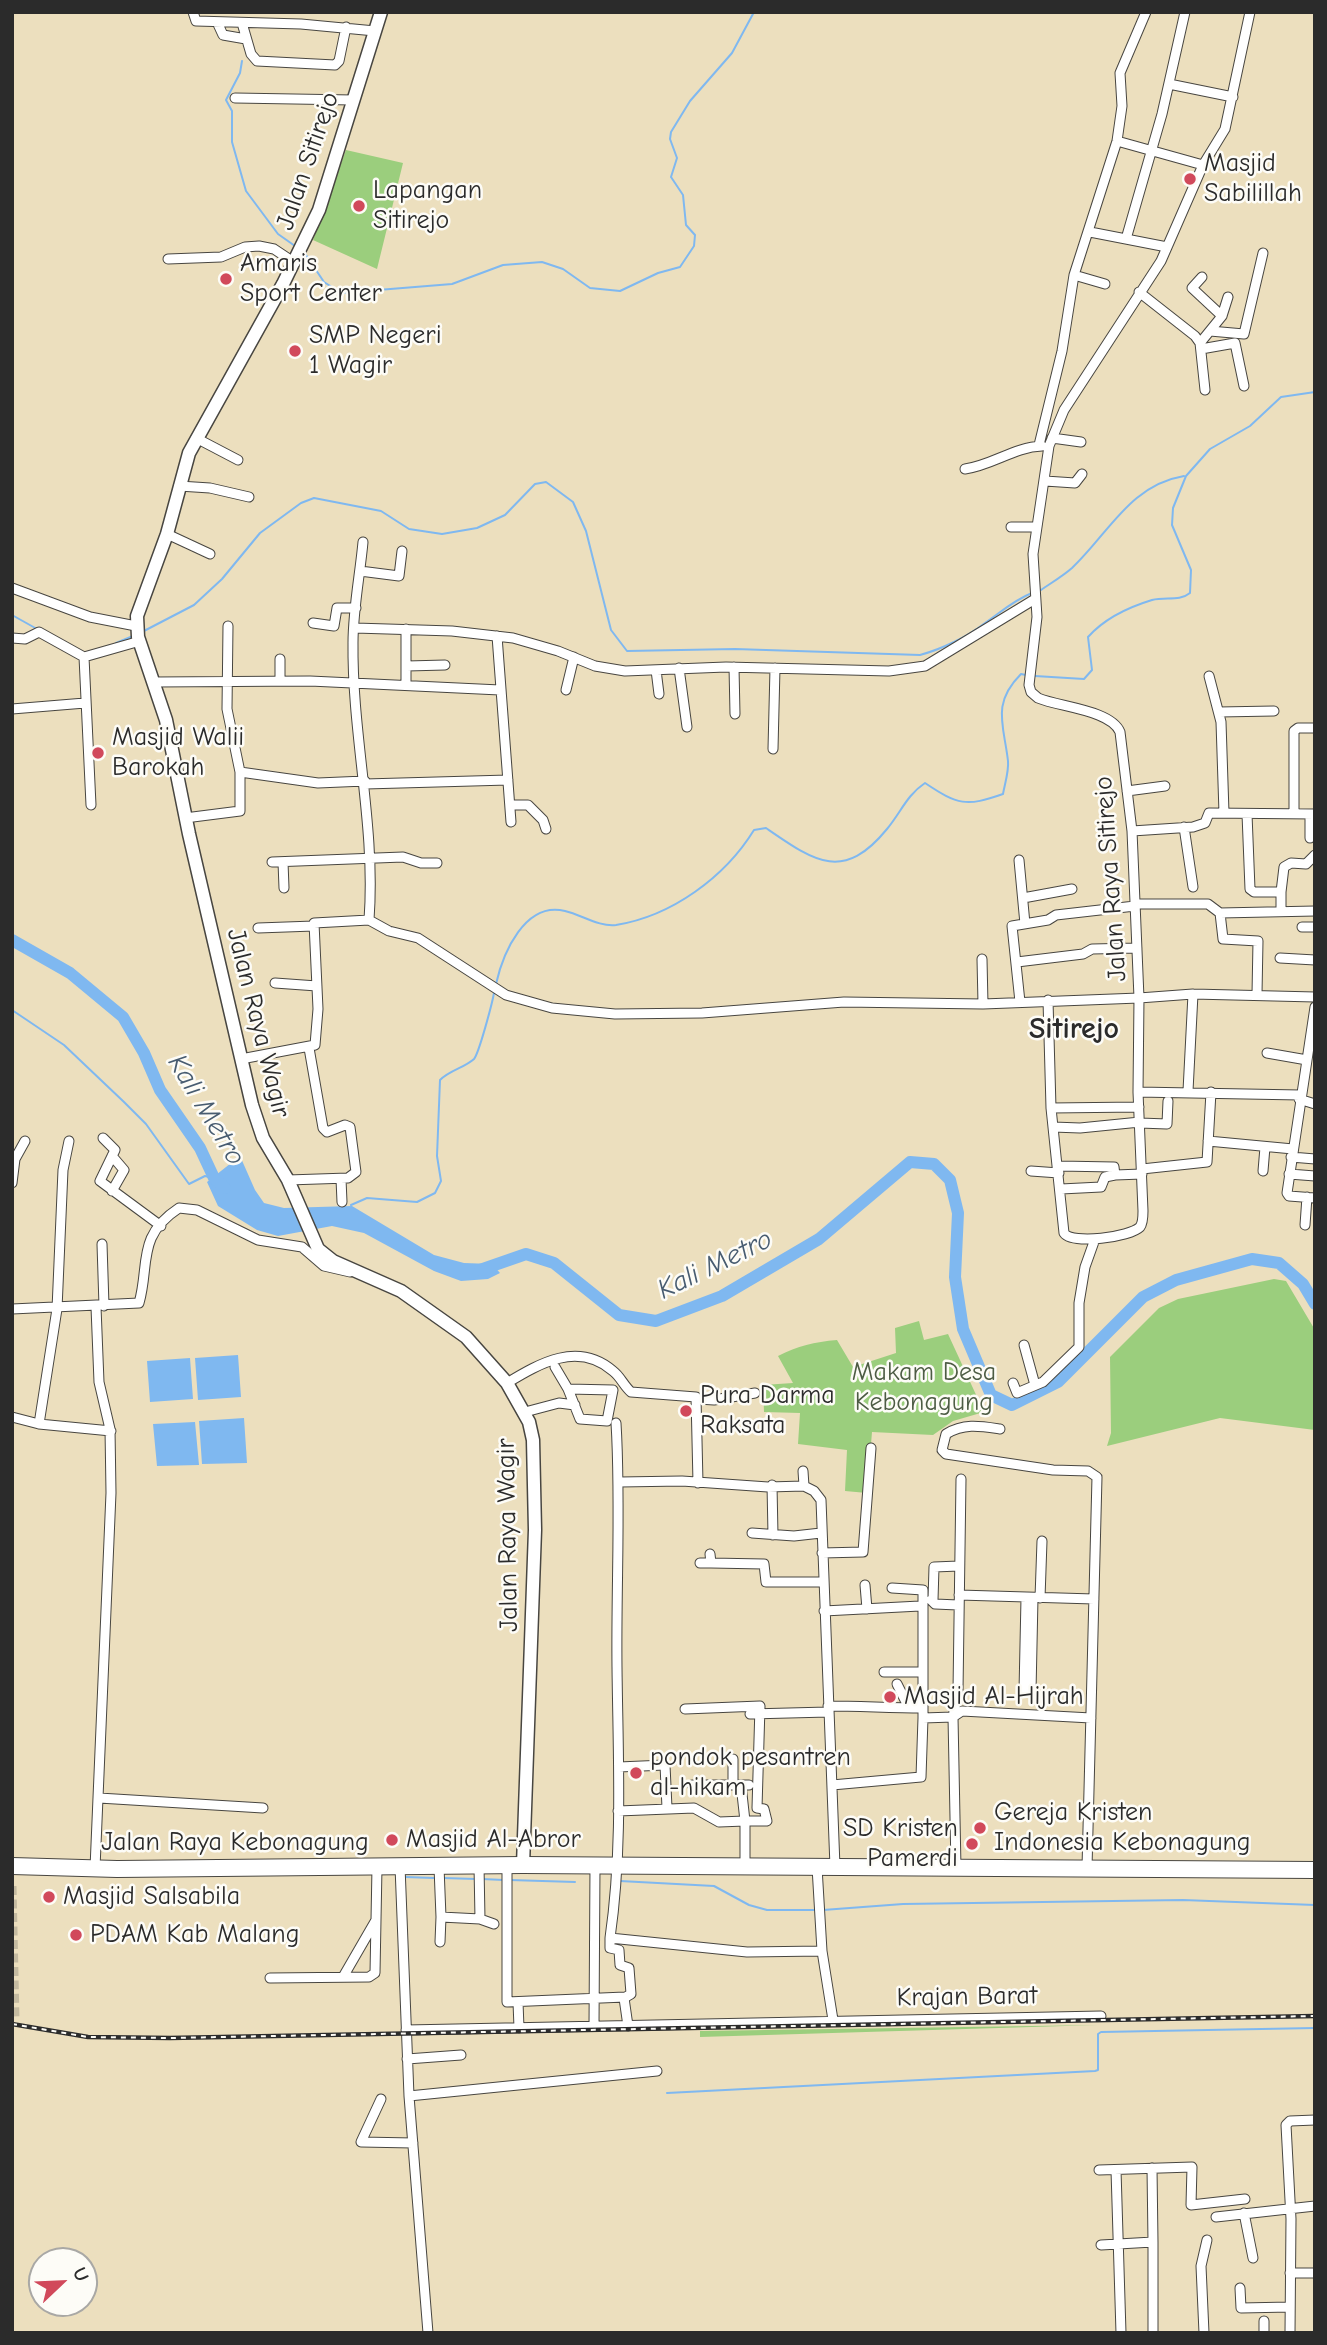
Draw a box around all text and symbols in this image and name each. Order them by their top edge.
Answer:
street label: Jalan Sitirejo [270,88,346,234]
place label: Masjid Sabilillah [1204,148,1302,210]
marker: Masjid Sabilillah [1182,171,1198,187]
place label: Lapangan Sitirejo [373,175,482,236]
marker: Lapangan Sitirejo [351,198,367,214]
place label: Amaris Sport Center [240,248,382,310]
marker: Amaris Sport Center [218,271,234,287]
place label: SMP Negeri 1 Wagir [309,320,442,382]
marker: SMP Negeri 1 Wagir [287,343,303,359]
place label: Masjid Walii Barokah [112,722,244,784]
marker: Masjid Walii Barokah [90,745,106,761]
street label: Jalan Raya Sitirejo [1088,775,1134,983]
street label: Jalan Raya Wagir [219,925,297,1121]
district label: Sitirejo [1029,1012,1119,1048]
water label: Kali Metro [160,1048,252,1172]
water label: Kali Metro [652,1223,778,1307]
park label: Makam Desa Kebonagung [852,1357,996,1418]
place label: Pura Darma Raksata [700,1380,835,1442]
marker: Pura Darma Raksata [678,1403,694,1419]
street label: Jalan Raya Wagir [491,1438,525,1632]
place label: Masjid Al-Hijrah [904,1681,1084,1713]
marker: Masjid Al-Hijrah [882,1689,898,1705]
place label: pondok pesantren al-hikam [650,1742,851,1803]
marker: pondok pesantren al-hikam [628,1765,644,1781]
place label: Gereja Kristen Indonesia Kebonagung [994,1797,1251,1858]
place label: SD Kristen Pamerdi [843,1813,958,1874]
marker: Gereja Kristen Indonesia Kebonagung [972,1820,988,1836]
place label: Masjid Al-Abror [406,1824,581,1856]
street label: Jalan Raya Kebonagung [101,1827,369,1859]
marker: Masjid Al-Abror [384,1832,400,1848]
marker: SD Kristen Pamerdi [964,1836,980,1852]
place label: Masjid Salsabila [63,1881,240,1913]
marker: Masjid Salsabila [41,1889,57,1905]
place label: PDAM Kab Malang [90,1919,300,1951]
marker: PDAM Kab Malang [68,1927,84,1943]
street label: Krajan Barat [896,1980,1038,2014]
north arrow [28,2247,98,2317]
text: U [68,2264,93,2285]

